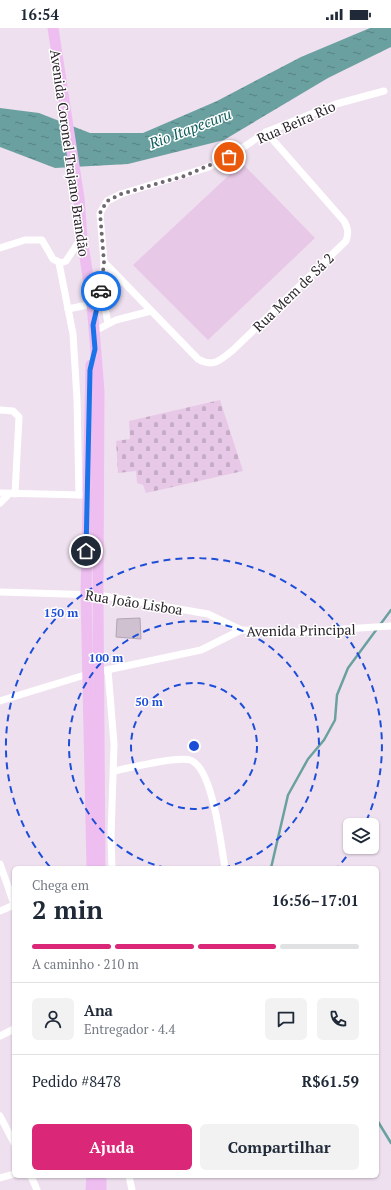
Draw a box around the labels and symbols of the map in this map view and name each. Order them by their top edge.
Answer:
street label: Avenida Coronel Trajano Brandão [46,48,94,258]
street label: Rua Beira Rio [254,96,338,148]
water label: Rio Itapecuru [145,103,234,153]
pin [212,140,246,174]
street label: Rua Mem de Sá 2 [248,248,338,336]
courier [81,271,121,311]
pin [69,534,103,568]
street label: Rua João Lisboa [84,585,184,619]
text: 150 m [44,605,78,620]
street label: Avenida Principal [246,620,356,640]
text: 100 m [89,650,123,665]
text: 50 m [135,694,163,709]
centre of rings [187,739,201,753]

